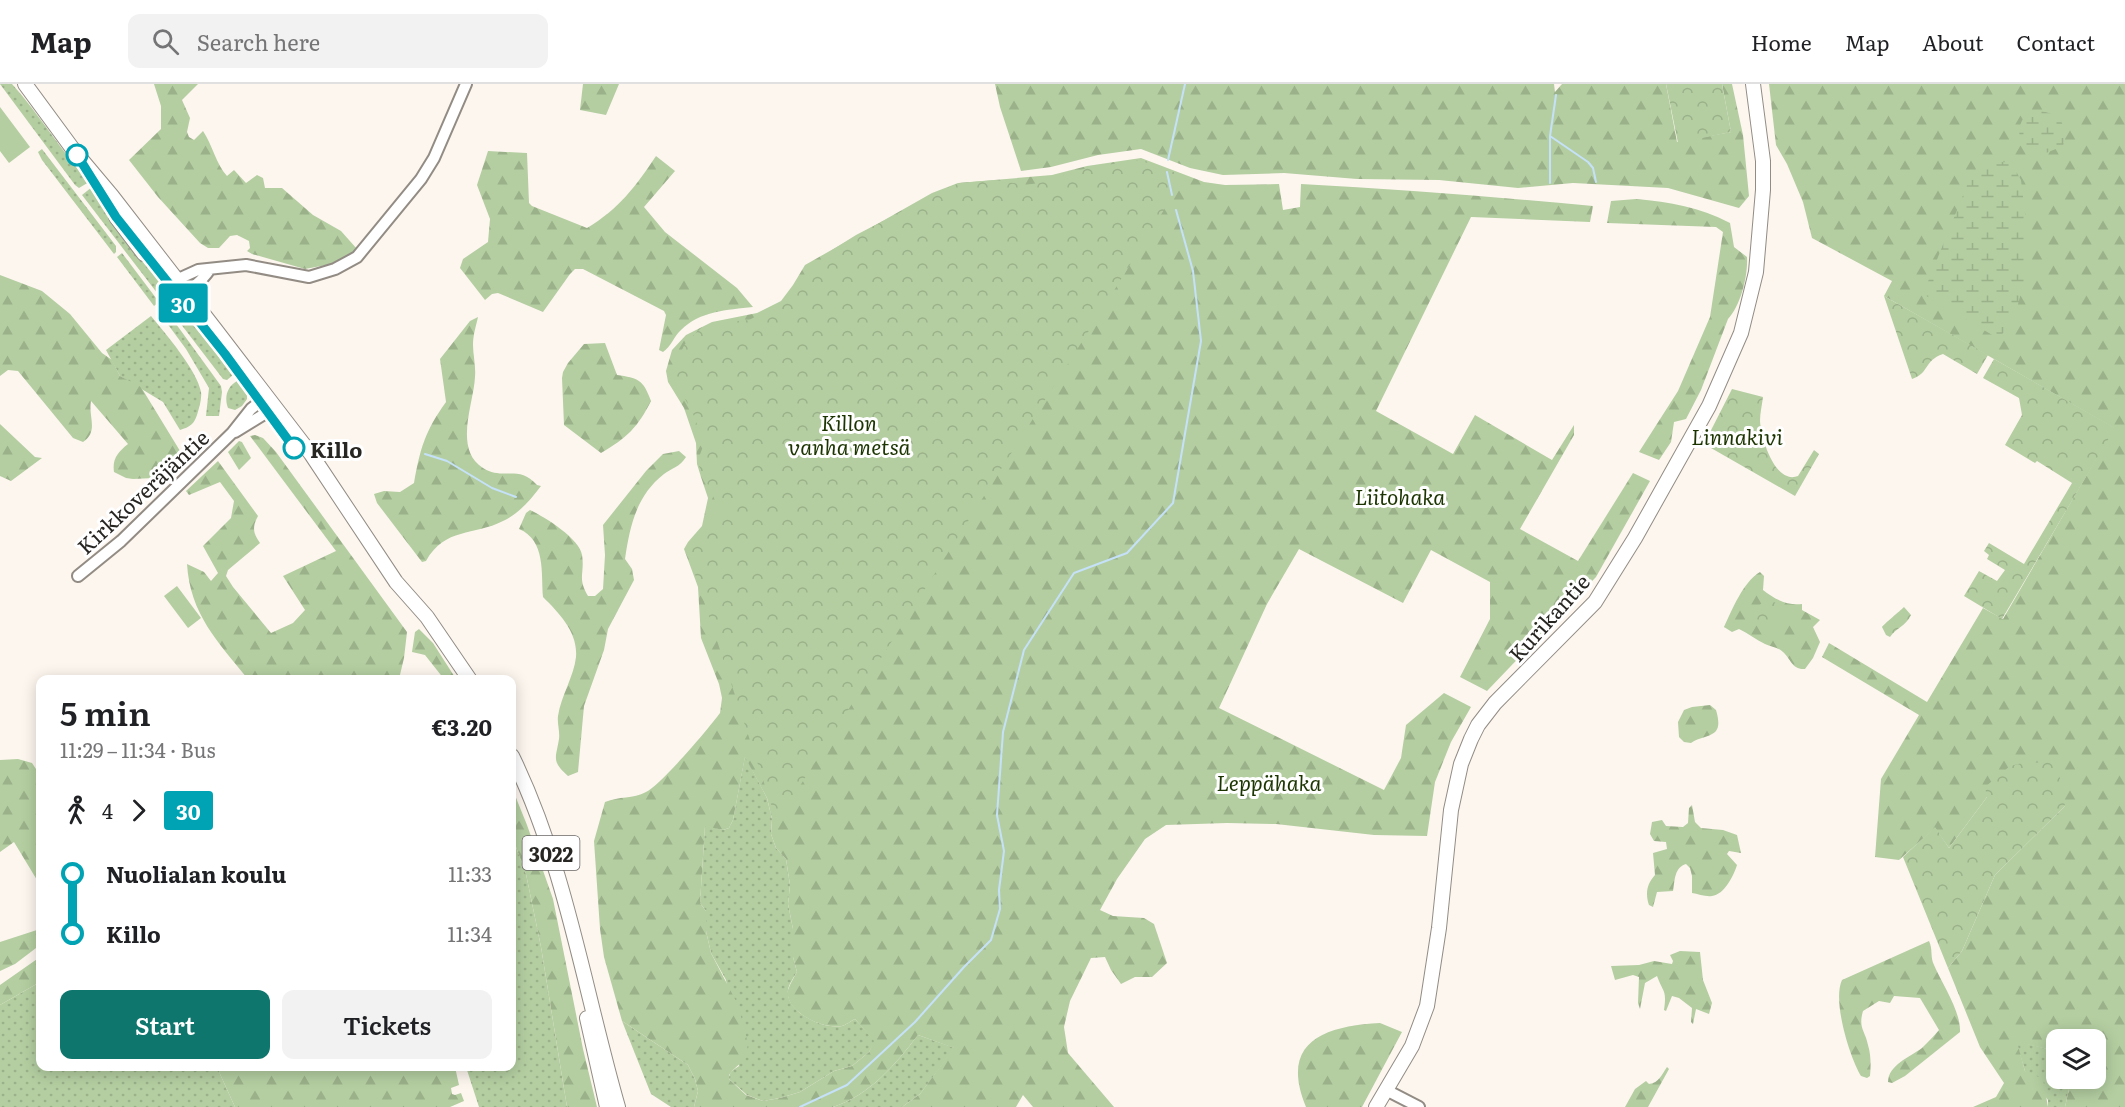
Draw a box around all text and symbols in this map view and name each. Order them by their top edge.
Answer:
search box [128,14,548,68]
text: Map [30,20,92,62]
icon: search [149,25,182,58]
text: Search here [197,25,320,58]
text: Home [1751,26,1812,57]
text: Map [1845,26,1889,57]
text: About [1922,26,1984,57]
text: Contact [2017,26,2095,57]
unlabelled marker [66,144,88,166]
line badge: 30 [156,284,210,322]
text: 30 [171,288,195,319]
park label: Killon vanha metsä [788,406,910,461]
park label: Linnakivi [1691,420,1783,451]
street label: Kirkkoveräjäntie [69,422,215,560]
place label: Killo [310,433,362,464]
marker: Killo [283,437,305,459]
park label: Liitohaka [1355,480,1445,511]
street label: Kurikantie [1500,566,1596,668]
text: 5 min [60,687,151,736]
text: €3.20 [432,710,492,743]
text: 11:29 – 11:34 · Bus [60,734,215,764]
park label: Leppähaka [1216,766,1322,797]
icon: walk [60,794,93,827]
icon: forward [122,794,155,827]
text: 4 [102,795,113,825]
text: 30 [176,795,201,826]
road number: 3022 [522,836,580,870]
text: Nuolialan koulu [106,857,286,890]
text: 11:33 [448,858,492,888]
text: Killo [106,917,161,950]
text: 11:34 [448,918,492,948]
button: Start [60,990,270,1059]
button: Tickets [282,990,492,1059]
map controls [2046,1029,2106,1089]
button: layers [2046,1029,2106,1089]

